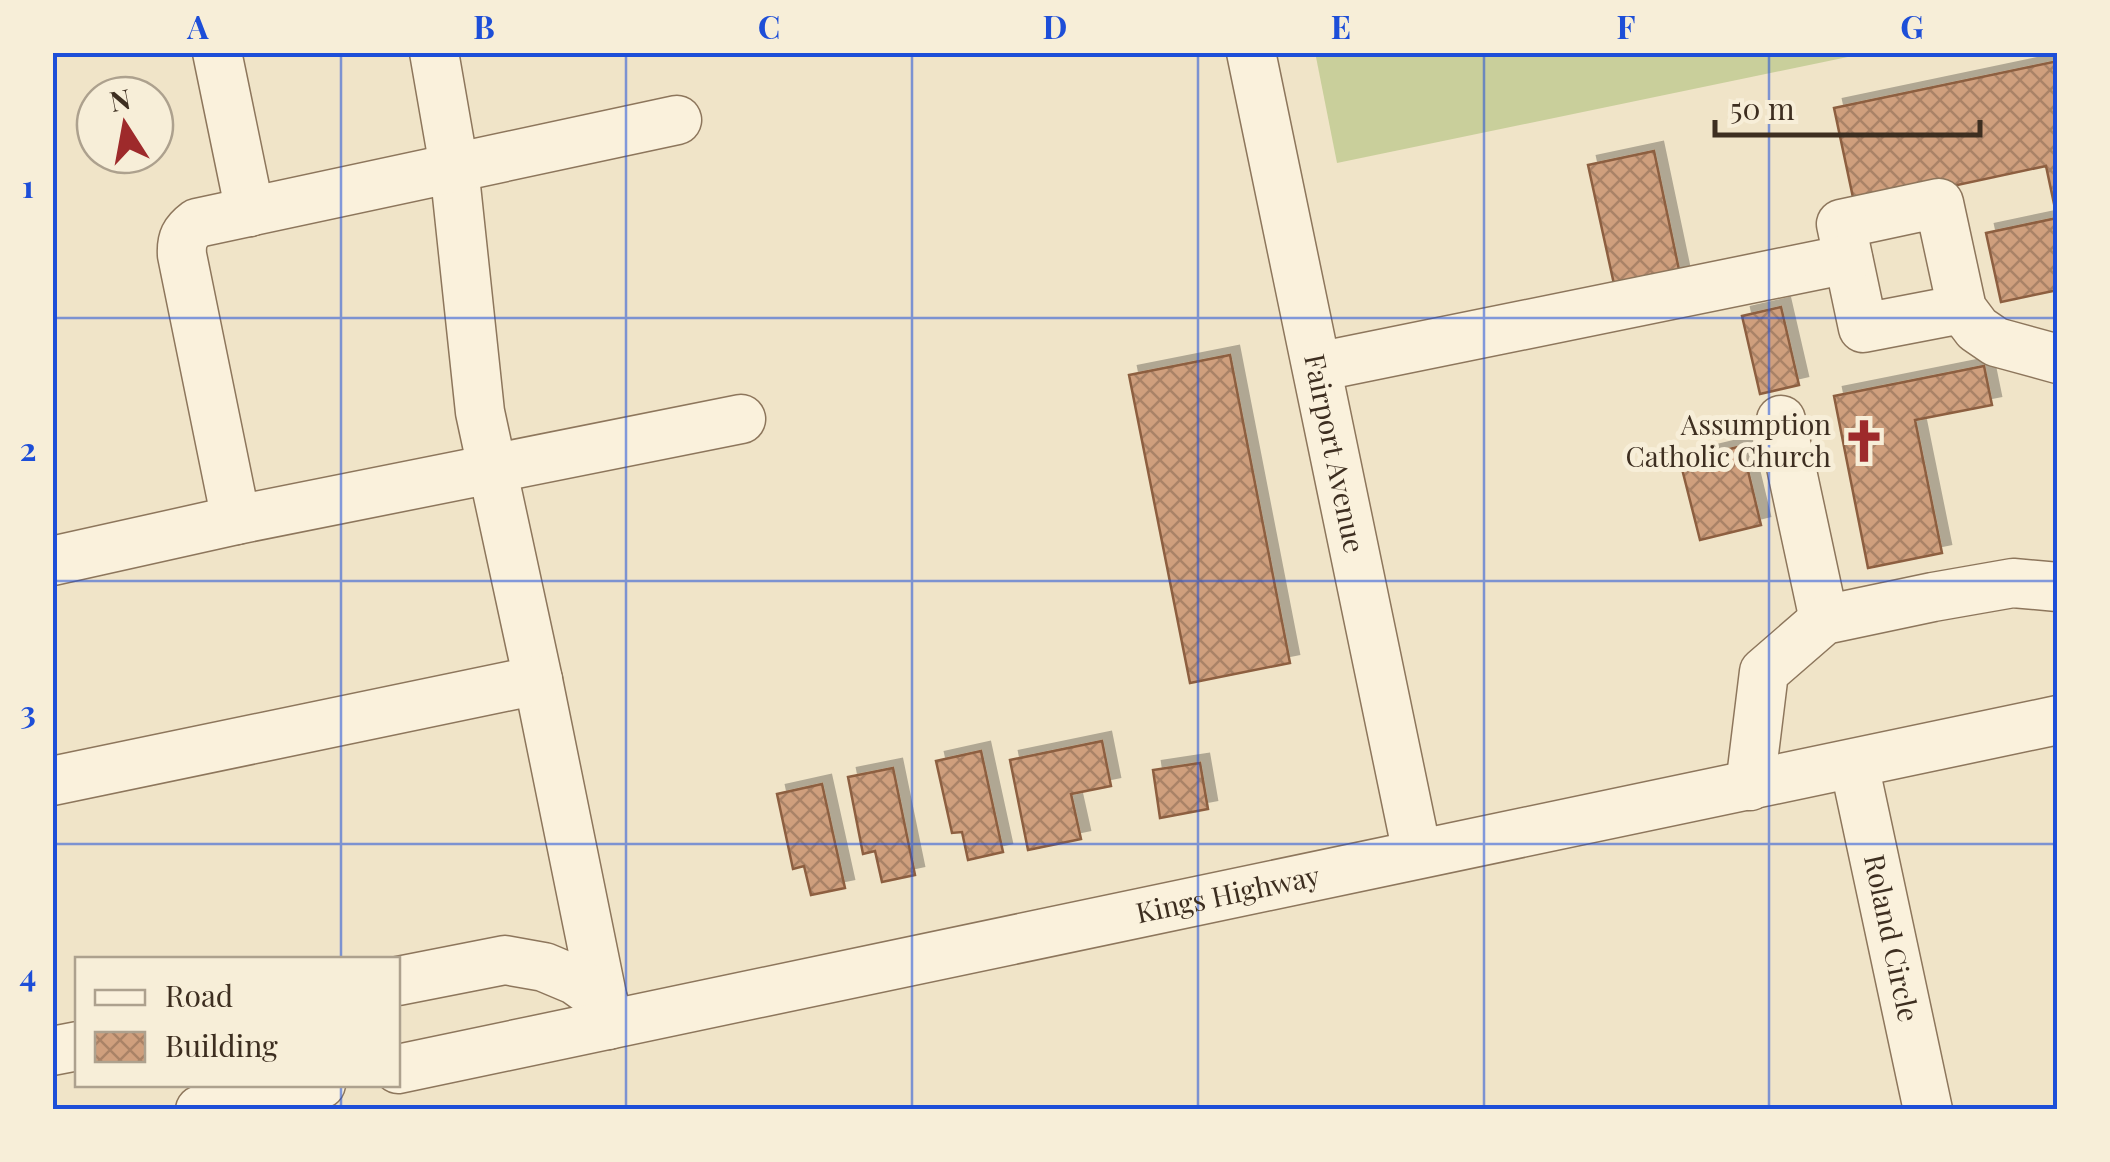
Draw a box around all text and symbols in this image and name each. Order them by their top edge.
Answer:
text: A [186,4,209,47]
text: B [473,4,495,47]
text: C [758,4,780,47]
text: D [1043,4,1067,47]
text: E [1331,4,1351,47]
text: F [1617,4,1636,47]
text: G [1900,4,1924,47]
north arrow [75,75,175,175]
scale bar [1715,75,1980,137]
text: N [106,79,133,119]
text: 50 m [1730,88,1795,128]
text: 1 [22,163,34,206]
street label: Fairport Avenue [1297,350,1374,556]
place label: Assumption Catholic Church [1626,405,1832,474]
church icon: Assumption Catholic Church [1840,417,1888,465]
text: 2 [20,426,36,469]
text: 3 [20,689,36,732]
street label: Roland Circle [1857,851,1929,1025]
street label: Kings Highway [1132,856,1323,930]
text: 4 [20,952,36,995]
legend [75,957,400,1087]
text: Road [165,975,233,1015]
text: Building [165,1025,278,1065]

